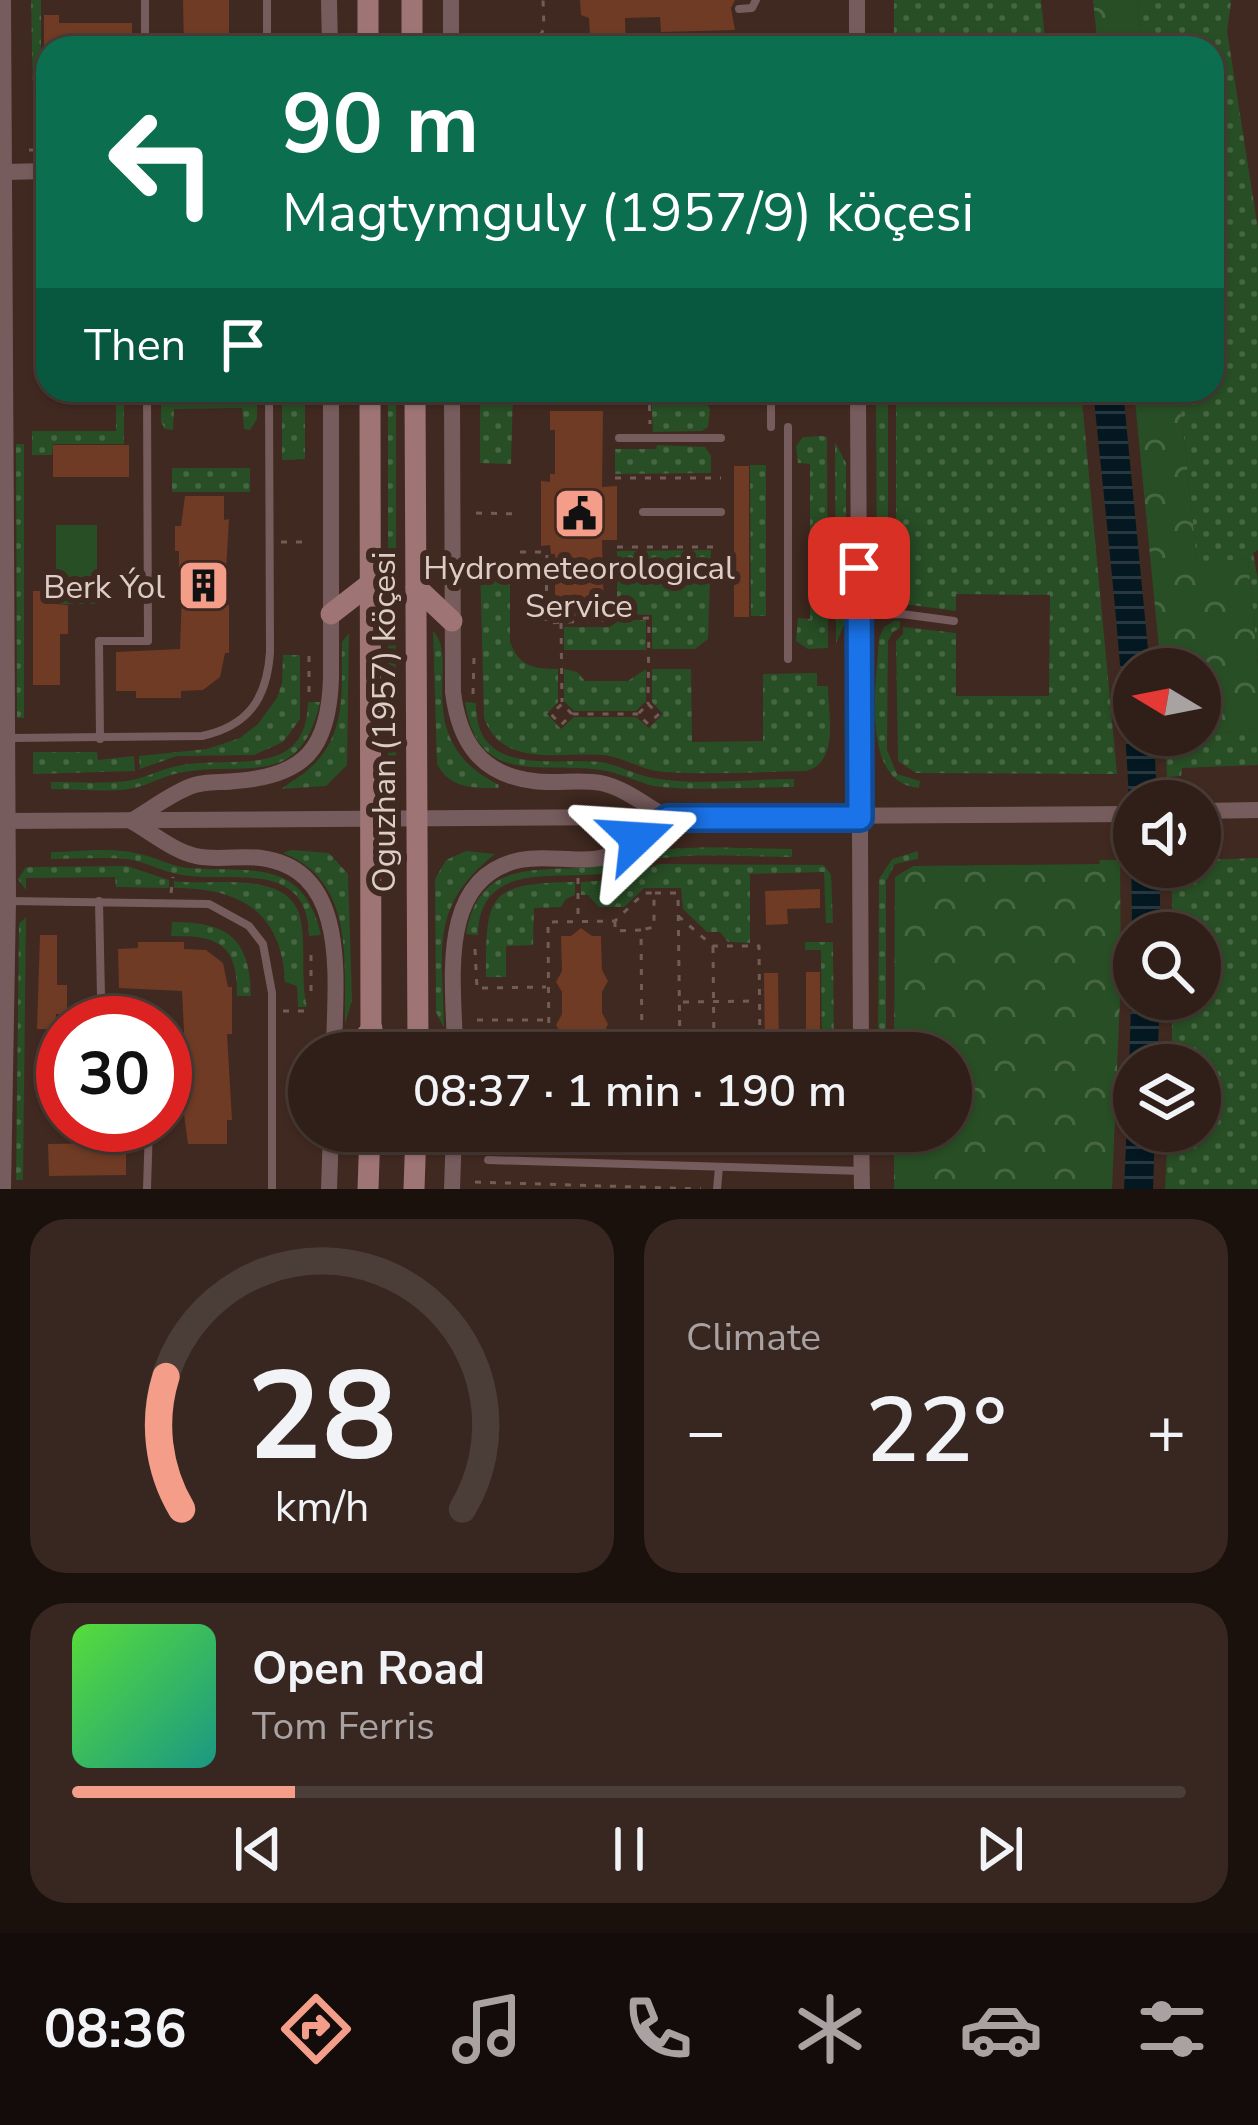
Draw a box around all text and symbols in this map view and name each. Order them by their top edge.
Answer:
text: 90 m [282,67,479,182]
icon: left [84,84,240,240]
text: Magtymguly (1957/9) köçesi [282,176,974,250]
icon: arrive [210,312,276,378]
text: Then [84,315,186,376]
public building icon: Hydrometeorological Service [551,485,607,541]
pin [808,517,910,619]
icon: arrive [826,535,892,601]
place label: Hydrometeorological Service [423,546,735,629]
street label: Oguzhan (1957) köçesi [362,552,407,892]
building icon: Berk Ýol [176,558,232,614]
place label: Berk Ýol [43,565,165,610]
north arrow [1113,648,1221,756]
map controls [1113,648,1221,1152]
position arrow [574,775,700,901]
button: sound [1113,780,1221,888]
button: search [1113,912,1221,1020]
speed limit sign: 30 [36,996,192,1152]
button: layers [1113,1044,1221,1152]
text: 08:37 · 1 min · 190 m [413,1061,847,1122]
text: Climate [686,1311,821,1364]
text: 28 [247,1332,397,1502]
text: 22° [865,1370,1007,1493]
text: − [686,1387,726,1477]
text: + [1146,1387,1186,1477]
text: km/h [275,1478,369,1536]
text: Open Road [252,1639,485,1700]
text: Tom Ferris [252,1700,435,1753]
icon: previous [225,1816,291,1882]
icon: pause [596,1816,662,1882]
icon: next [967,1816,1033,1882]
icon: directions [274,1987,358,2071]
icon: music [445,1987,529,2071]
icon: phone [616,1987,700,2071]
icon: climate [788,1987,872,2071]
icon: car [959,1987,1043,2071]
icon: filters [1130,1987,1214,2071]
text: 08:36 [44,1992,187,2066]

